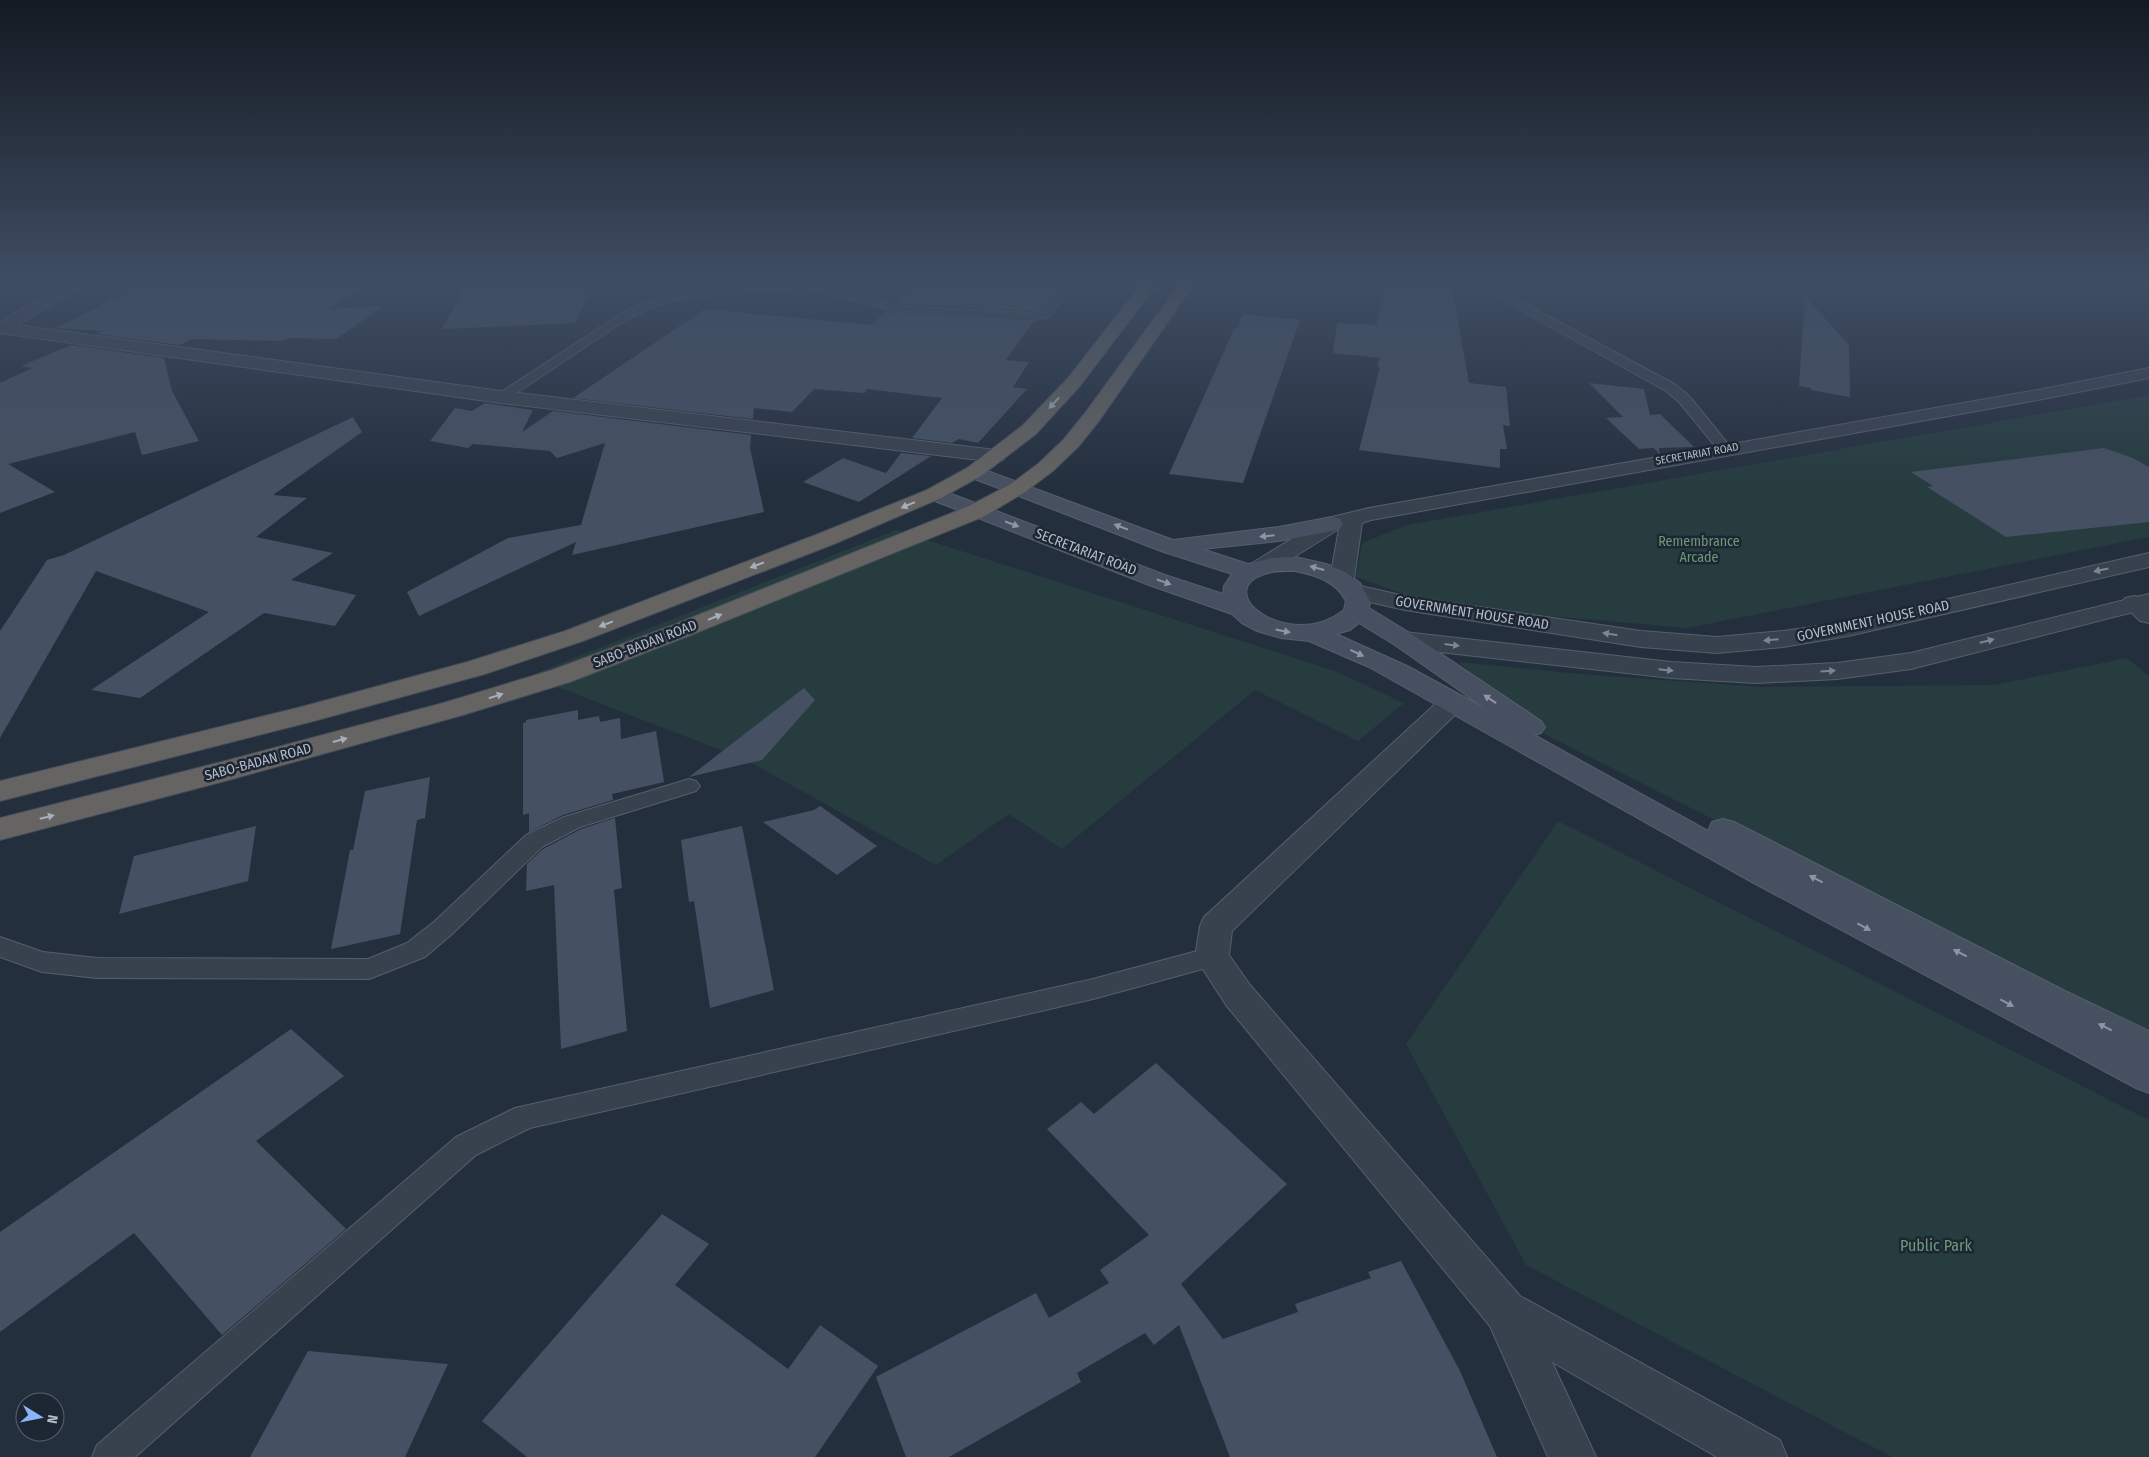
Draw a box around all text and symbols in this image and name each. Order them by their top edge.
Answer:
one-way arrow [1048,397,1060,409]
street label: SECRETARIAT ROAD [1654,440,1740,468]
one-way arrow [901,501,915,509]
one-way arrow [1005,520,1020,528]
one-way arrow [1113,523,1128,531]
street label: SECRETARIAT ROAD [1033,525,1139,579]
one-way arrow [1258,532,1274,540]
park label: Remembrance Arcade [1658,533,1740,566]
one-way arrow [750,562,764,570]
one-way arrow [1309,564,1324,572]
one-way arrow [2094,566,2109,574]
one-way arrow [1157,578,1172,586]
street label: GOVERNMENT HOUSE ROAD [1394,592,1550,634]
street label: GOVERNMENT HOUSE ROAD [1795,597,1951,645]
one-way arrow [708,613,723,621]
street label: SABO-BADAN ROAD [591,616,699,672]
one-way arrow [598,621,613,628]
one-way arrow [1275,627,1291,635]
one-way arrow [1601,630,1617,638]
one-way arrow [1763,636,1779,644]
one-way arrow [1980,637,1995,645]
one-way arrow [1444,641,1460,649]
one-way arrow [1350,650,1364,658]
one-way arrow [1658,666,1674,674]
one-way arrow [1820,667,1836,675]
one-way arrow [489,692,504,699]
one-way arrow [1483,694,1497,704]
one-way arrow [332,736,347,744]
street label: SABO-BADAN ROAD [203,740,313,784]
one-way arrow [40,813,55,821]
one-way arrow [1808,875,1823,883]
one-way arrow [1856,923,1871,931]
one-way arrow [1953,949,1967,957]
one-way arrow [2001,998,2014,1007]
one-way arrow [2098,1022,2112,1030]
park label: Public Park [1900,1236,1973,1255]
north arrow [15,1392,65,1442]
text: N [43,1414,61,1425]

